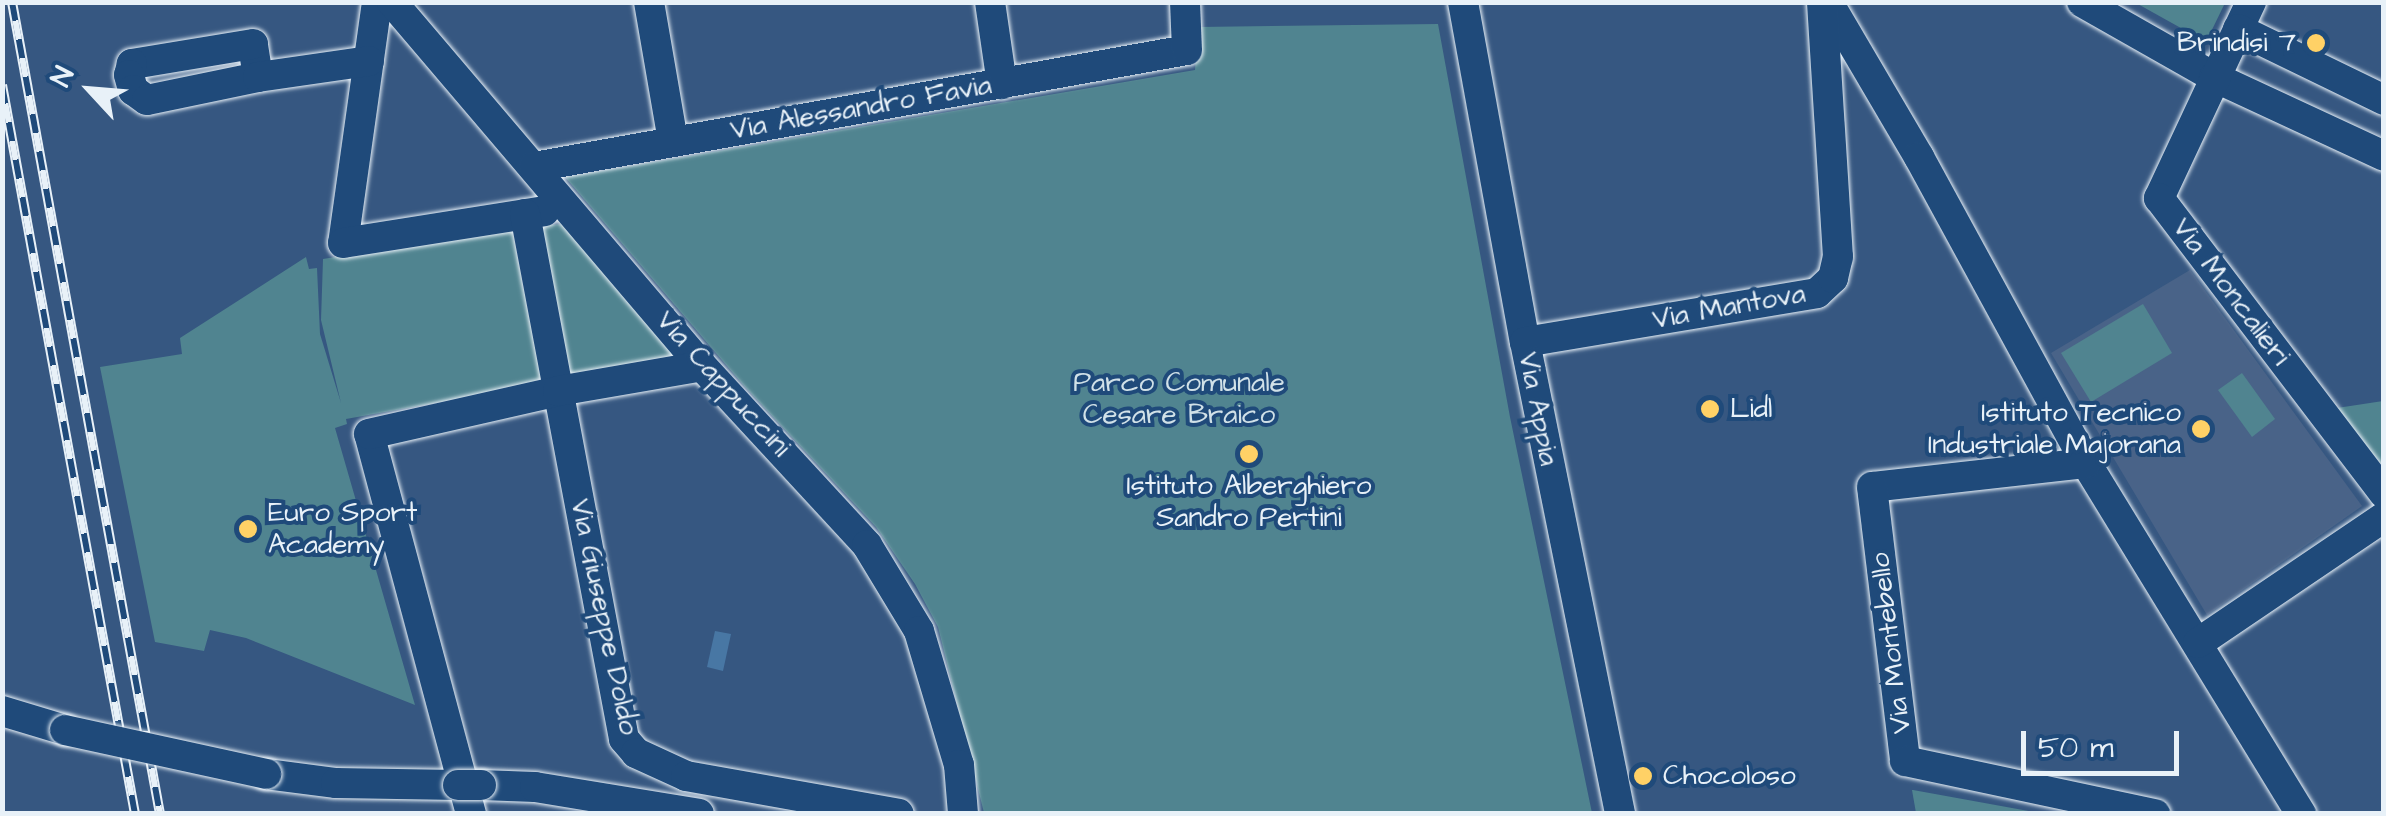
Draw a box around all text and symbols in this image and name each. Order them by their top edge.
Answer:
place label: Brindisi 7 [2177,26,2296,60]
marker: Brindisi 7 [2305,32,2327,54]
north arrow [40,40,140,140]
text: N [41,60,84,93]
street label: Via Alessandro Favia [728,68,994,148]
street label: Via Moncalieri [2165,212,2297,372]
street label: Via Mantova [1650,277,1808,337]
street label: Via Cappuccini [649,304,797,464]
street label: Via Appia [1511,349,1565,469]
park label: Parco Comunale Cesare Braico [1073,366,1285,432]
place label: Lidl [1730,392,1772,426]
place label: Istituto Tecnico Industriale Majorana [1928,396,2181,462]
marker: Lidl [1699,398,1721,420]
marker: Istituto Tecnico Industriale Majorana [2190,418,2212,440]
marker: Istituto Alberghiero Sandro Pertini [1238,443,1260,465]
place label: Istituto Alberghiero Sandro Pertini [1126,469,1372,535]
place label: Euro Sport Academy [268,496,417,562]
street label: Via Giuseppe Doldo [563,496,645,738]
marker: Euro Sport Academy [237,518,259,540]
street label: Via Montebello [1863,551,1919,735]
scale bar [2026,711,2184,773]
text: 50 m [2038,727,2114,769]
place label: Chocoloso [1663,759,1796,793]
marker: Chocoloso [1632,765,1654,787]

